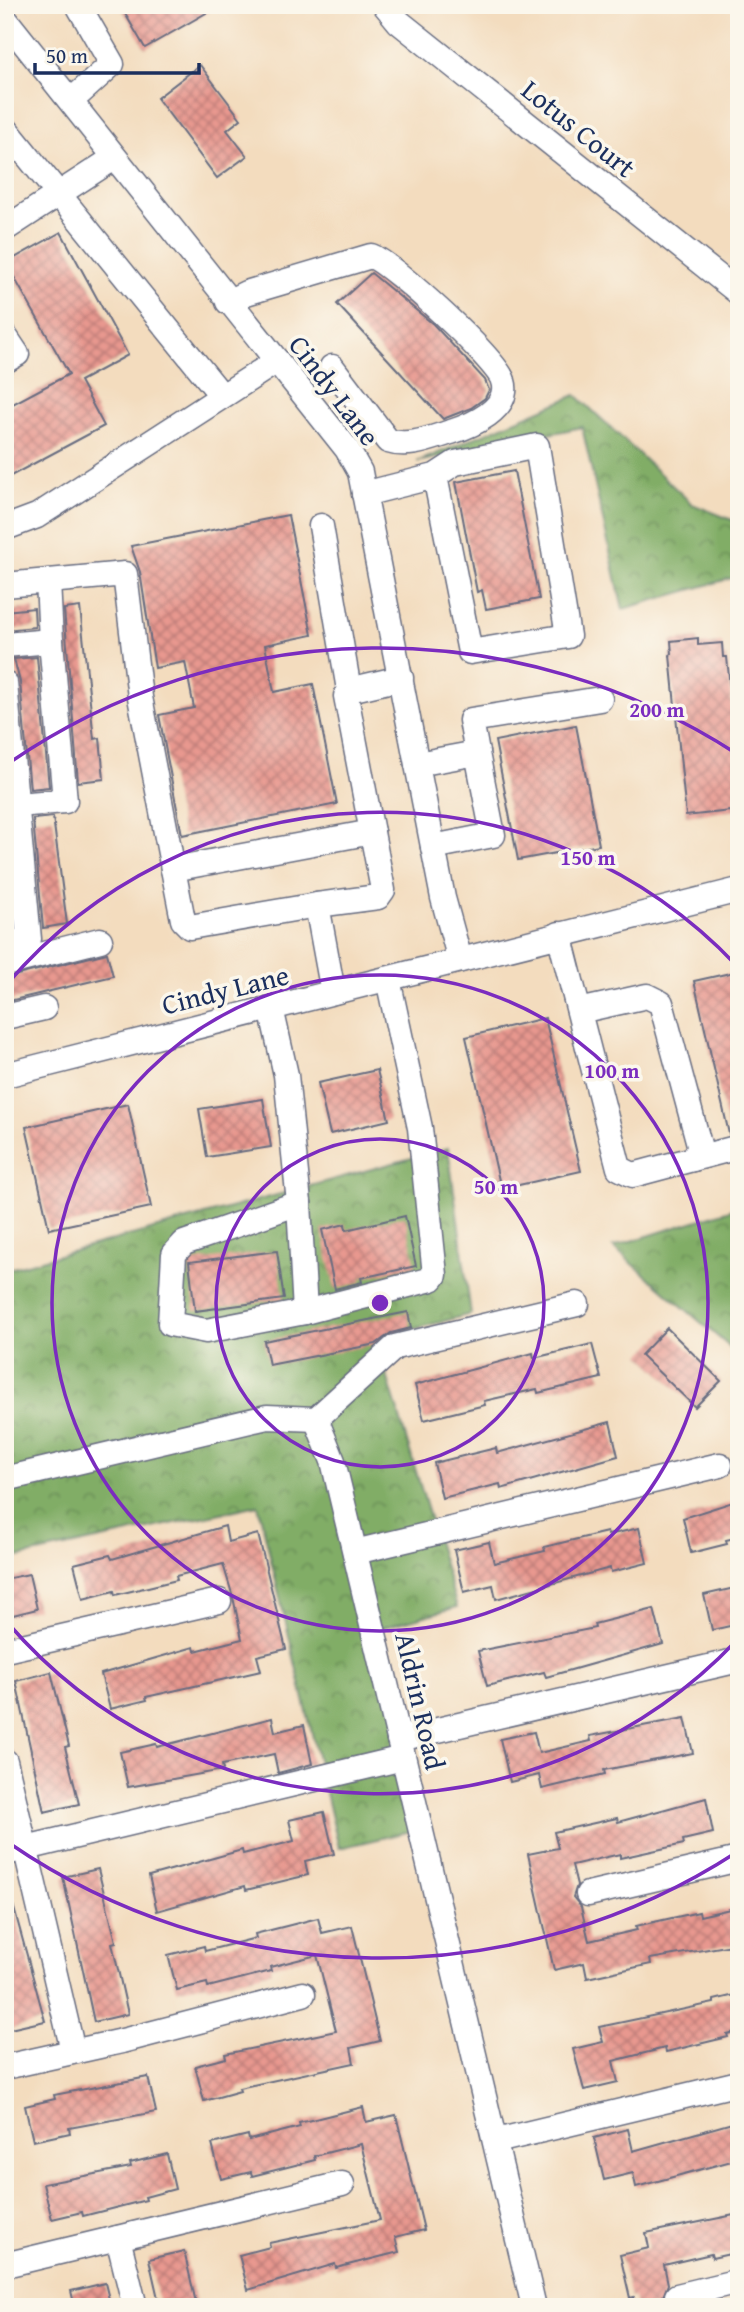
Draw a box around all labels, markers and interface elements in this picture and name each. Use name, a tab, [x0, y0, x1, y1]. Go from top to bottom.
scale bar	[35, 32, 200, 76]
text: 50 m	[46, 40, 88, 71]
street label: Lotus Court	[513, 69, 645, 187]
street label: Cindy Lane	[280, 326, 390, 454]
text: 200 m	[629, 694, 685, 725]
text: 150 m	[560, 842, 616, 873]
street label: Cindy Lane	[157, 953, 293, 1025]
text: 100 m	[584, 1055, 640, 1086]
text: 50 m	[474, 1171, 518, 1202]
centre of rings	[368, 1291, 392, 1315]
street label: Aldrin Road	[385, 1628, 457, 1774]

